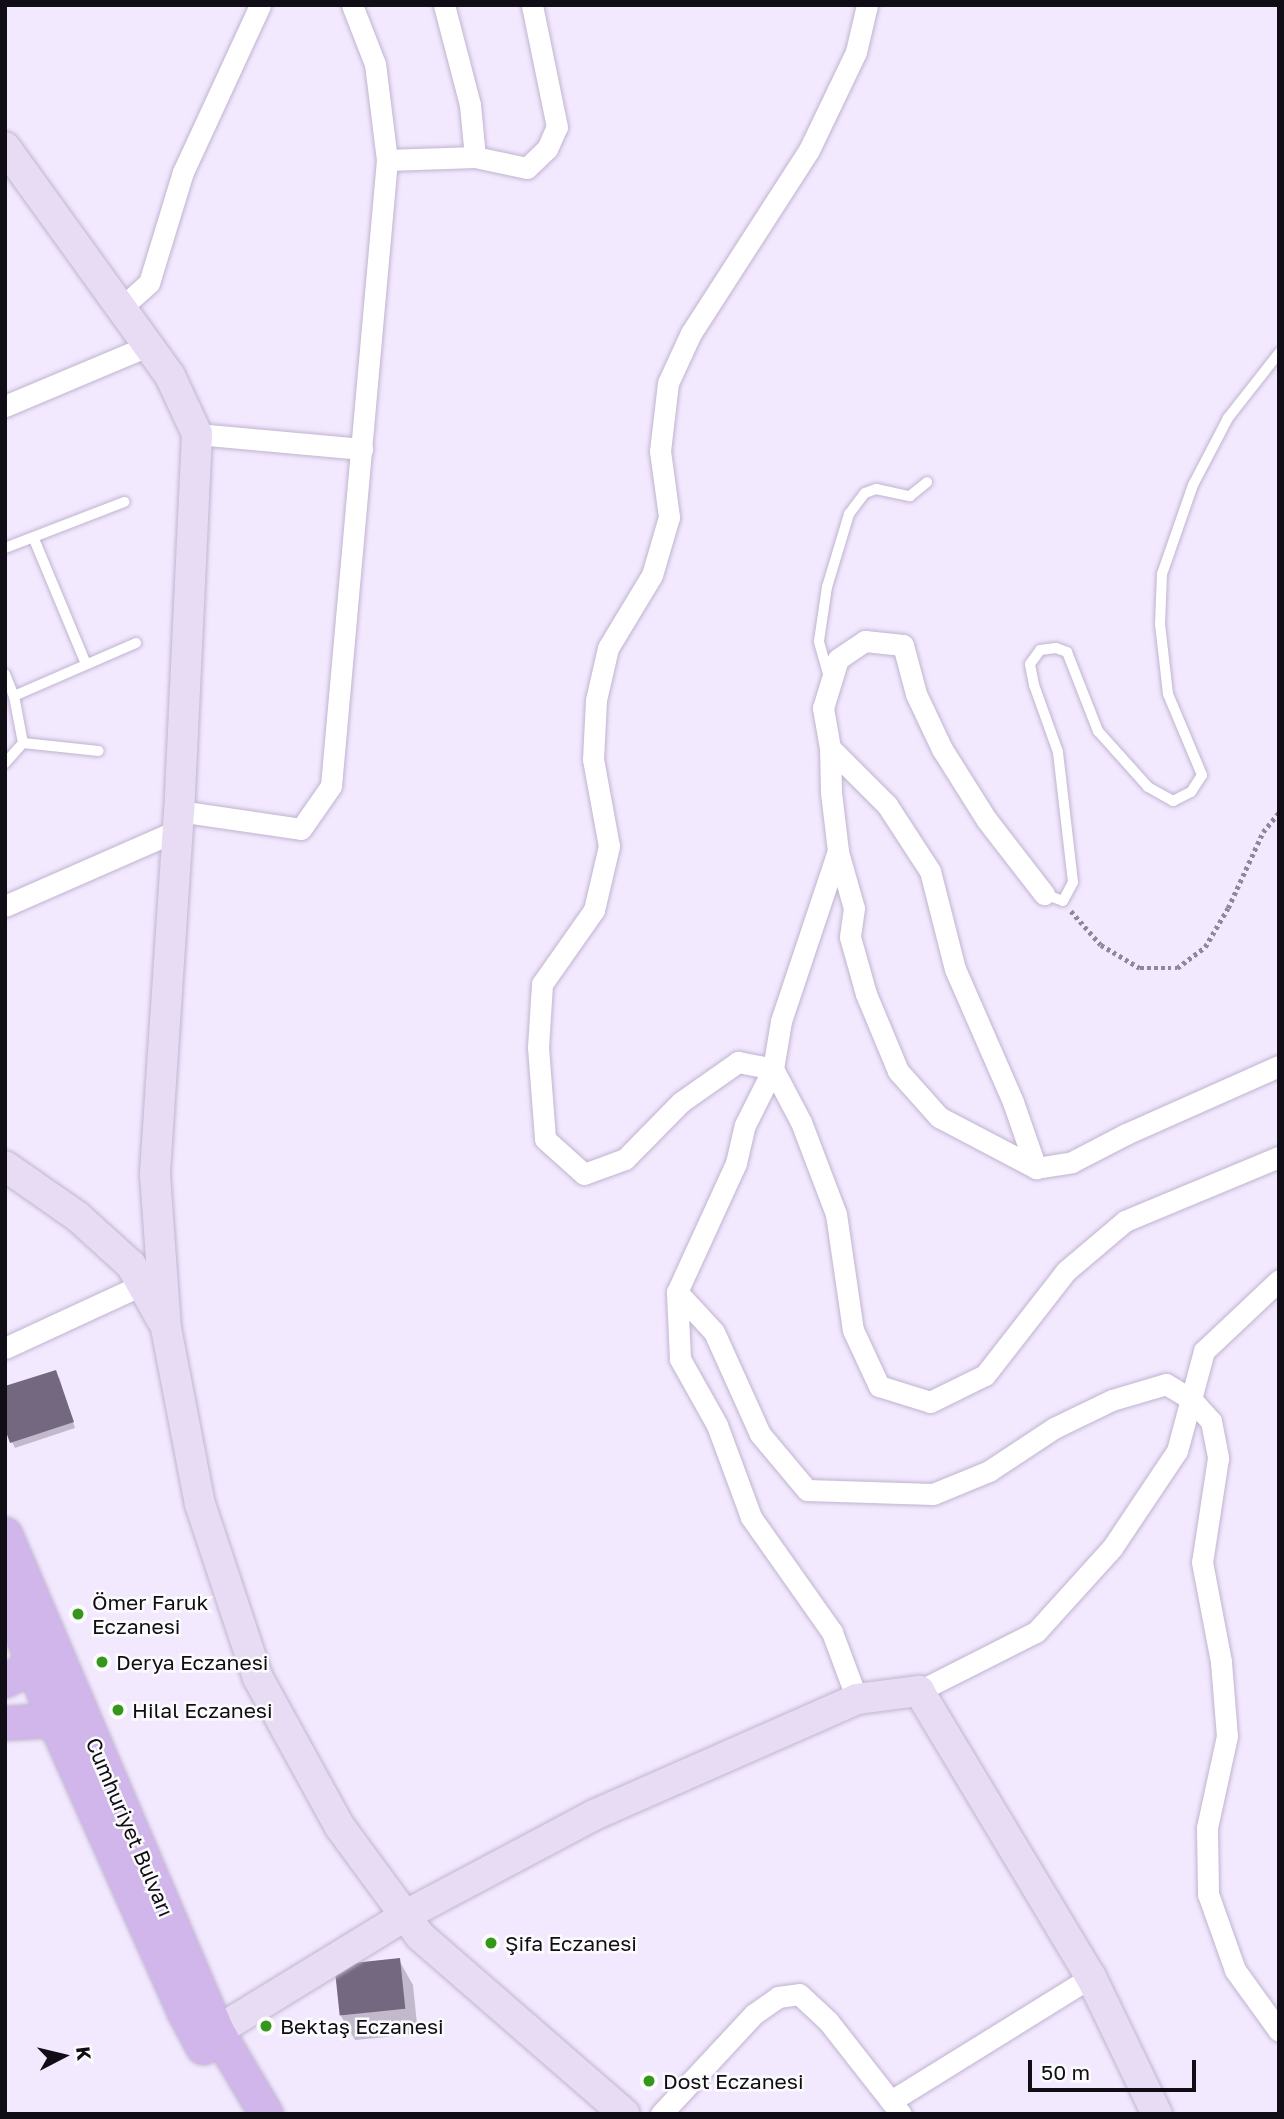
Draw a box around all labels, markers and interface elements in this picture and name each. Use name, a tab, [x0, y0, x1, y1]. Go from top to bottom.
place label: Ömer Faruk Eczanesi	[92, 1589, 208, 1639]
marker: Ömer Faruk Eczanesi	[70, 1606, 86, 1622]
place label: Derya Eczanesi	[116, 1649, 268, 1675]
marker: Derya Eczanesi	[94, 1654, 110, 1670]
place label: Hilal Eczanesi	[132, 1697, 273, 1723]
marker: Hilal Eczanesi	[110, 1702, 126, 1718]
street label: Cumhuriyet Bulvarı	[81, 1734, 179, 1920]
place label: Şifa Eczanesi	[505, 1930, 637, 1956]
marker: Şifa Eczanesi	[483, 1935, 499, 1951]
place label: Bektaş Eczanesi	[280, 2013, 444, 2039]
marker: Bektaş Eczanesi	[258, 2018, 274, 2034]
north arrow	[28, 2021, 98, 2091]
text: K	[72, 2045, 97, 2062]
scale bar	[1032, 2046, 1200, 2090]
text: 50 m	[1041, 2059, 1090, 2085]
place label: Dost Eczanesi	[663, 2068, 804, 2094]
marker: Dost Eczanesi	[641, 2073, 657, 2089]

